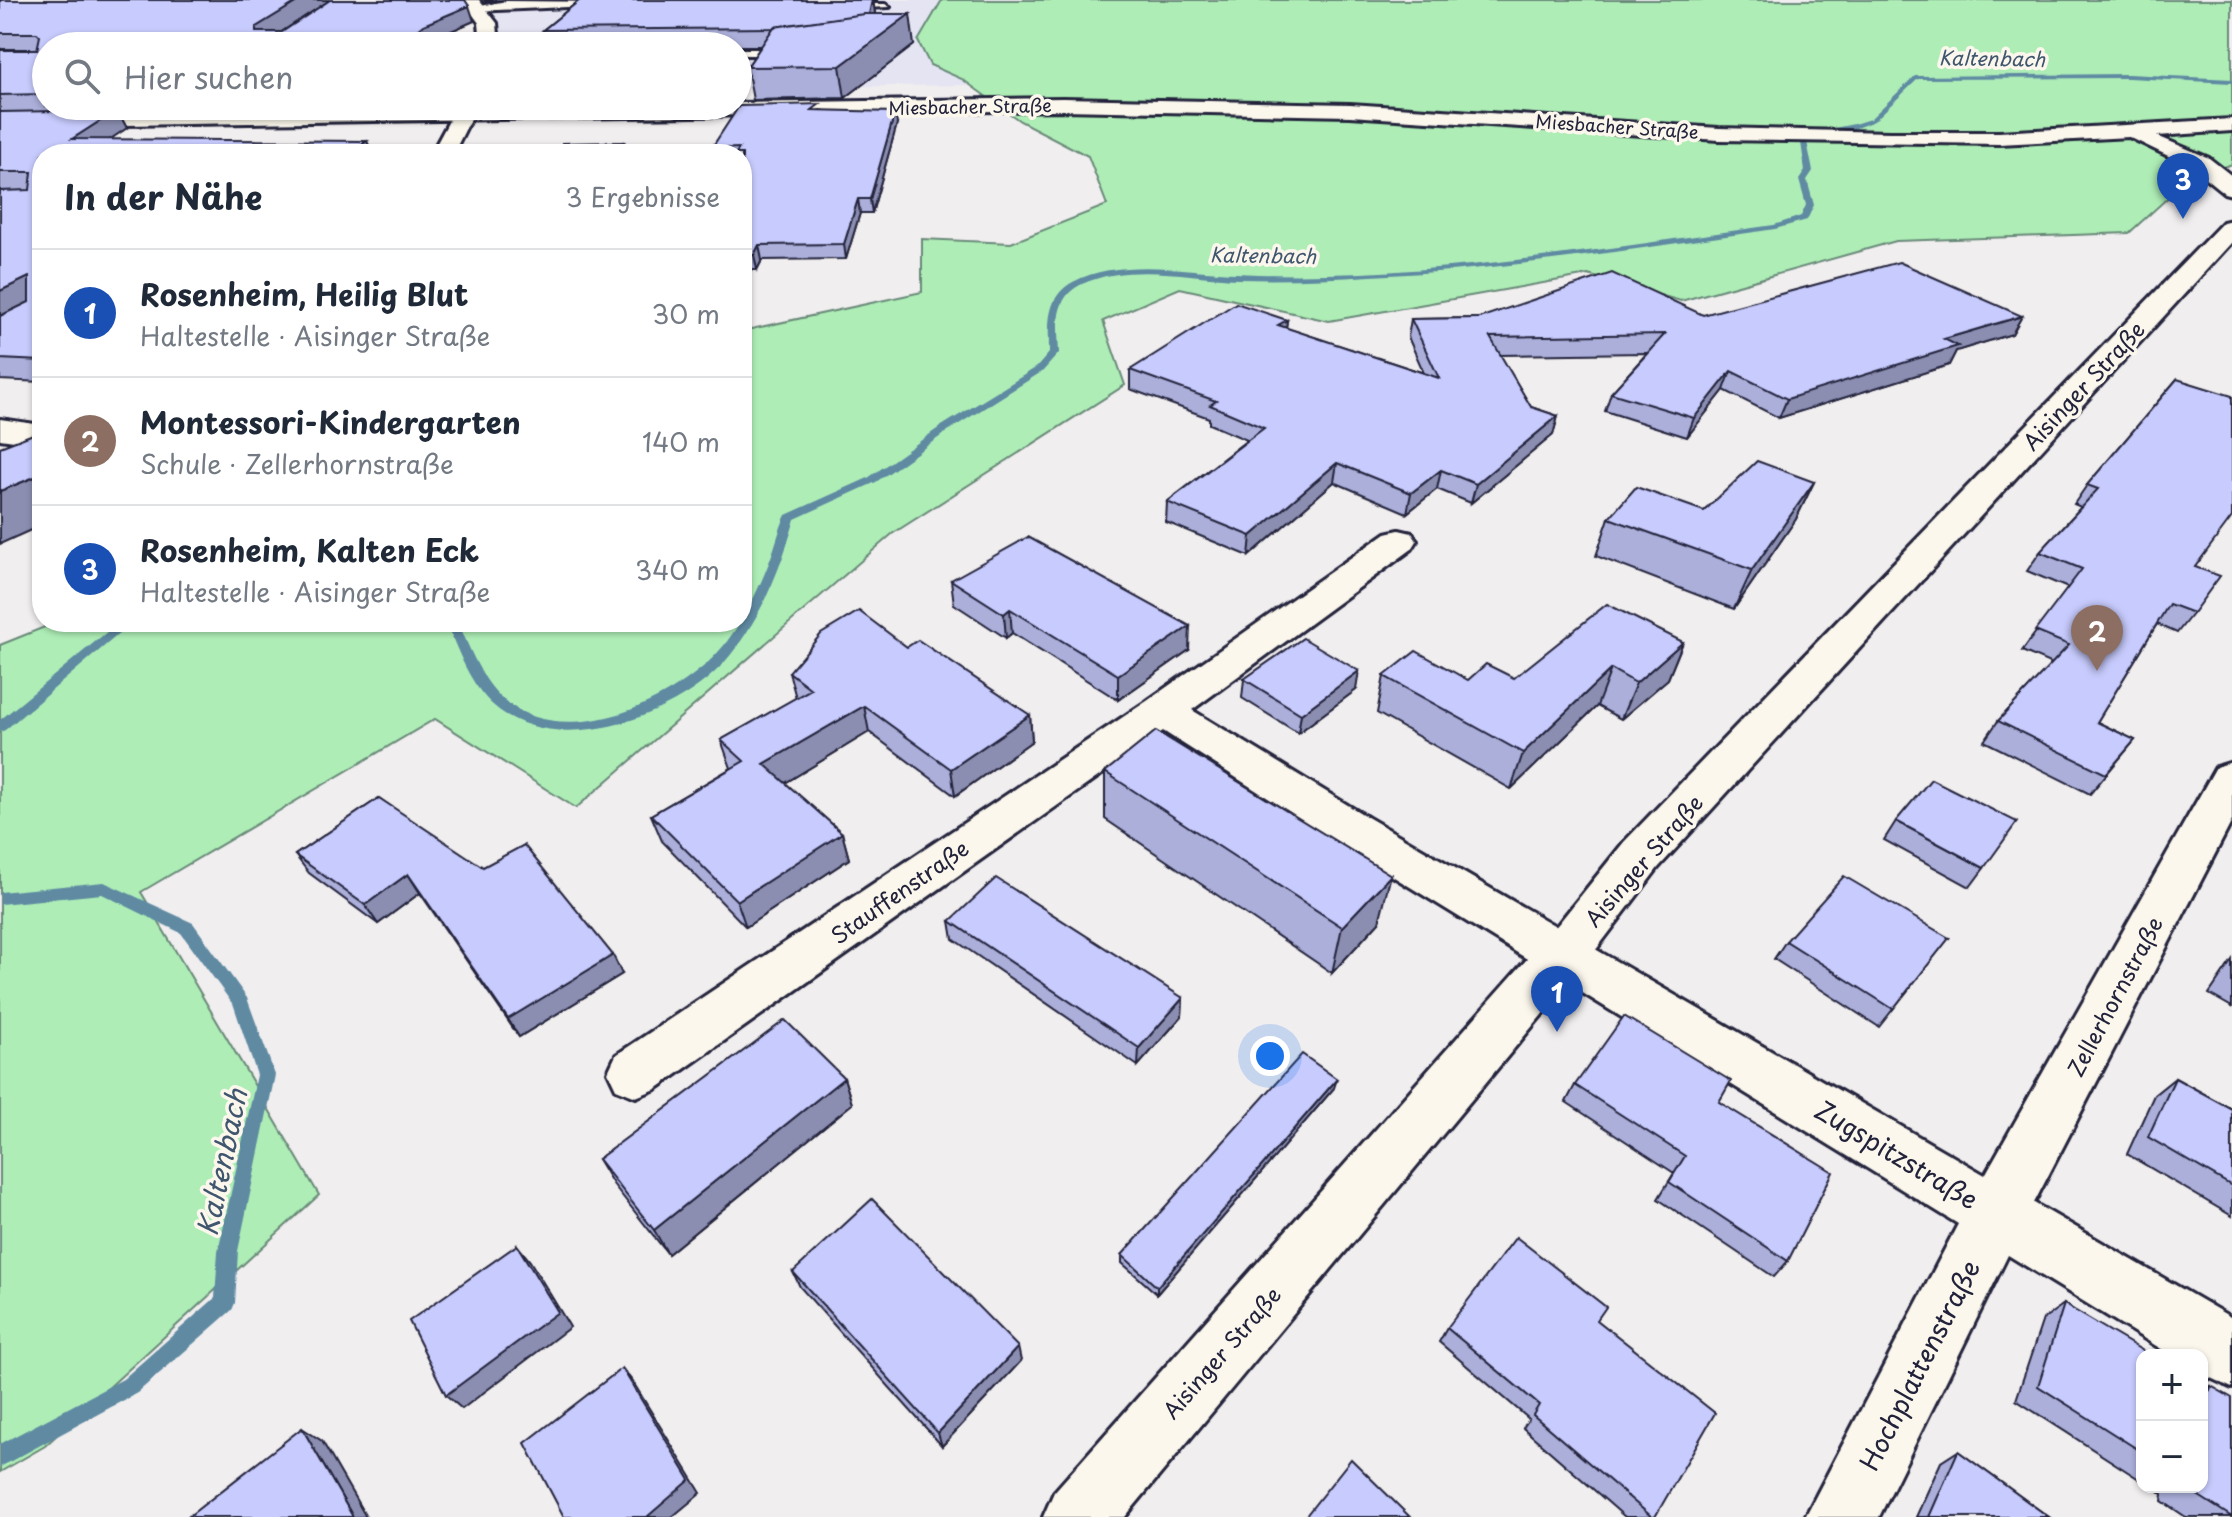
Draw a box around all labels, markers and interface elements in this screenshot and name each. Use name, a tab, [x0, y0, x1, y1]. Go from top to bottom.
search box	[32, 32, 752, 120]
water label: Kaltenbach	[1939, 42, 2046, 74]
icon: search	[60, 54, 104, 98]
text: Hier suchen	[124, 54, 293, 99]
street label: Miesbacher Straße	[888, 91, 1052, 121]
street label: Miesbacher Straße	[1535, 107, 1699, 145]
pin: 3	[2157, 153, 2209, 219]
text: In der Nähe	[64, 170, 262, 222]
text: 3 Ergebnisse	[565, 177, 720, 216]
water label: Kaltenbach	[1210, 239, 1317, 271]
text: Rosenheim, Heilig Blut	[140, 271, 469, 316]
text: 1	[84, 294, 96, 333]
text: 30 m	[652, 294, 720, 333]
street label: Aisinger Straße	[2014, 313, 2152, 457]
text: Haltestelle · Aisinger Straße	[140, 316, 490, 355]
text: Montessori-Kindergarten	[140, 399, 521, 444]
text: 2	[81, 422, 99, 461]
text: 140 m	[642, 422, 720, 461]
text: Schule · Zellerhornstraße	[140, 444, 454, 483]
text: Rosenheim, Kalten Eck	[140, 527, 479, 572]
text: 3	[81, 550, 99, 589]
text: 340 m	[635, 550, 720, 589]
text: Haltestelle · Aisinger Straße	[140, 572, 490, 611]
pin: 2	[2071, 605, 2123, 671]
street label: Aisinger Straße	[1576, 787, 1710, 933]
street label: Stauffenstraße	[823, 831, 975, 951]
street label: Zellerhornstraße	[2058, 910, 2170, 1082]
pin: 1	[1531, 966, 1583, 1032]
your location	[1250, 1036, 1290, 1076]
water label: Kaltenbach	[185, 1084, 258, 1239]
street label: Zugspitzstraße	[1808, 1090, 1986, 1218]
street label: Hochplattenstraße	[1849, 1253, 1989, 1477]
street label: Aisinger Straße	[1154, 1279, 1288, 1425]
map controls	[2136, 1349, 2208, 1493]
button: +	[2136, 1349, 2208, 1421]
button: −	[2136, 1421, 2208, 1493]

